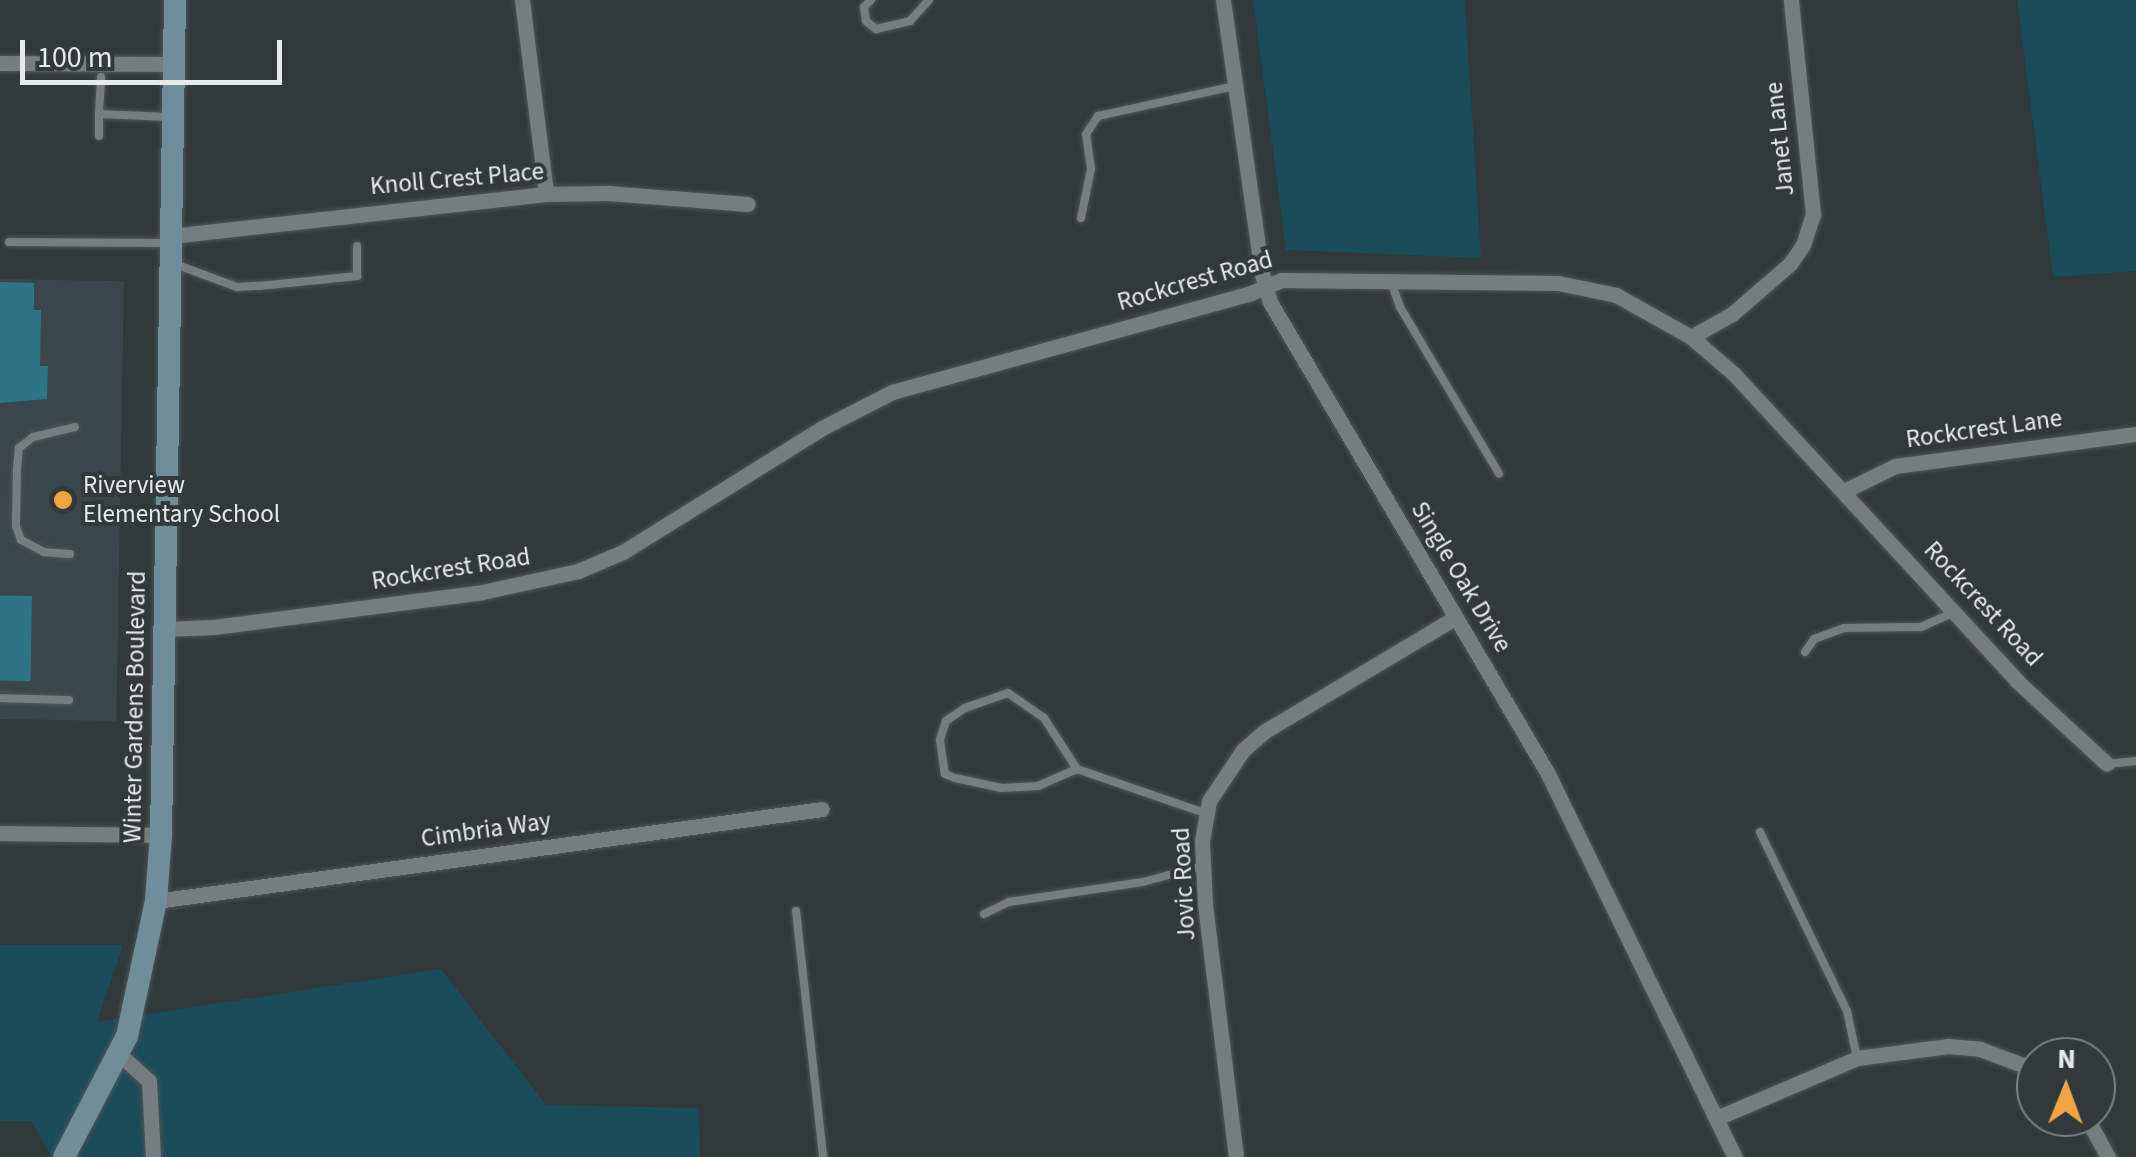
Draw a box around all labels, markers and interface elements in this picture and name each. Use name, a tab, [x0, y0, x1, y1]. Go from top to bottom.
scale bar	[25, 20, 288, 82]
text: 100 m	[37, 36, 113, 79]
street label: Janet Lane	[1759, 80, 1801, 198]
street label: Knoll Crest Place	[369, 156, 545, 202]
street label: Rockcrest Road	[1114, 245, 1276, 317]
street label: Rockcrest Lane	[1904, 403, 2064, 455]
place label: Riverview Elementary School	[83, 471, 280, 530]
marker: Riverview Elementary School	[52, 489, 74, 511]
street label: Single Oak Drive	[1404, 496, 1518, 658]
street label: Rockcrest Road	[1917, 535, 2049, 673]
street label: Rockcrest Road	[370, 542, 532, 596]
street label: Winter Gardens Boulevard	[118, 571, 152, 843]
street label: Cimbria Way	[419, 806, 553, 854]
street label: Jovic Road	[1166, 827, 1202, 941]
north arrow	[2016, 1037, 2116, 1137]
text: N	[2057, 1039, 2076, 1079]

